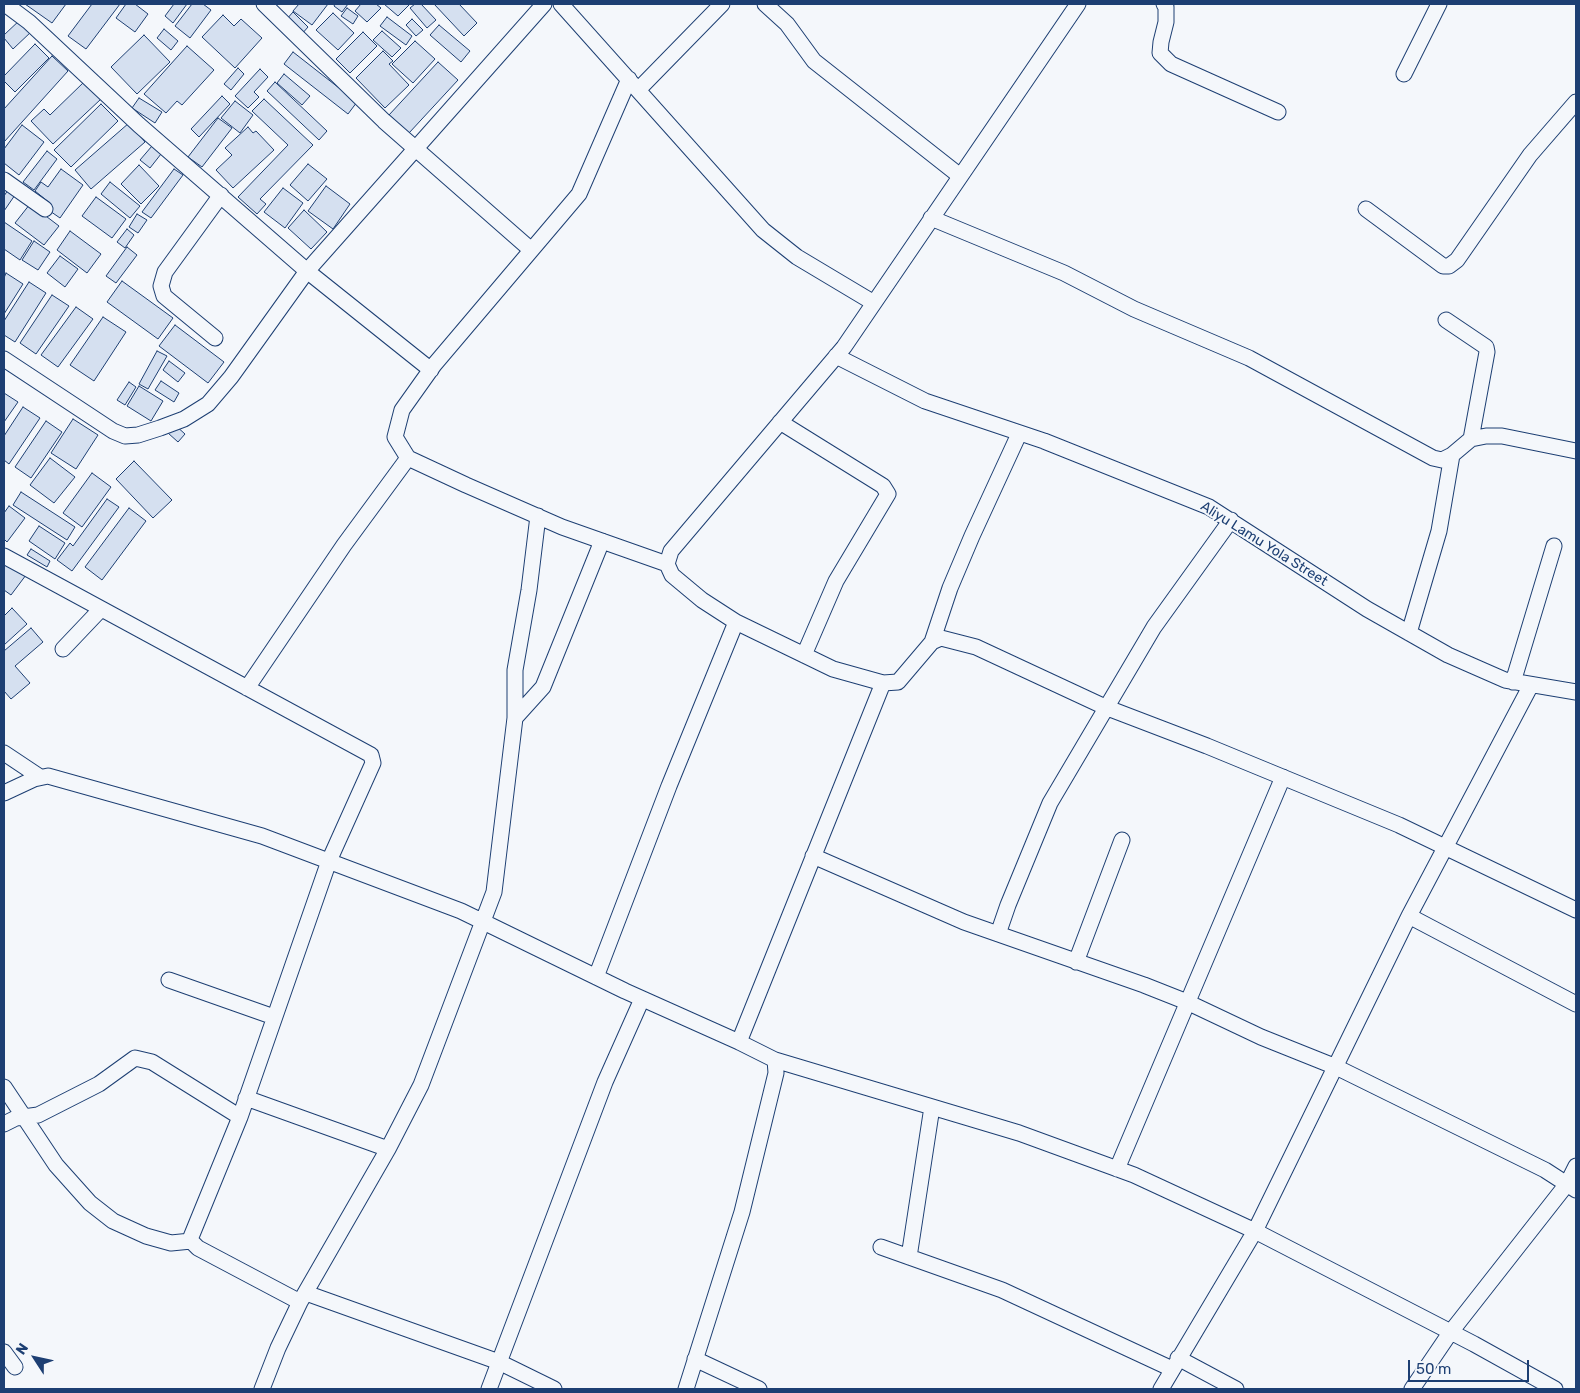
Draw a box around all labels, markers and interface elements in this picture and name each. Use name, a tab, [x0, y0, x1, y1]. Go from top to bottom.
street label: Aliyu Lamu Yola Street	[1197, 498, 1331, 590]
north arrow	[10, 1333, 60, 1383]
text: N	[12, 1340, 32, 1358]
scale bar	[1410, 1350, 1531, 1382]
text: 50 m	[1416, 1360, 1451, 1378]

